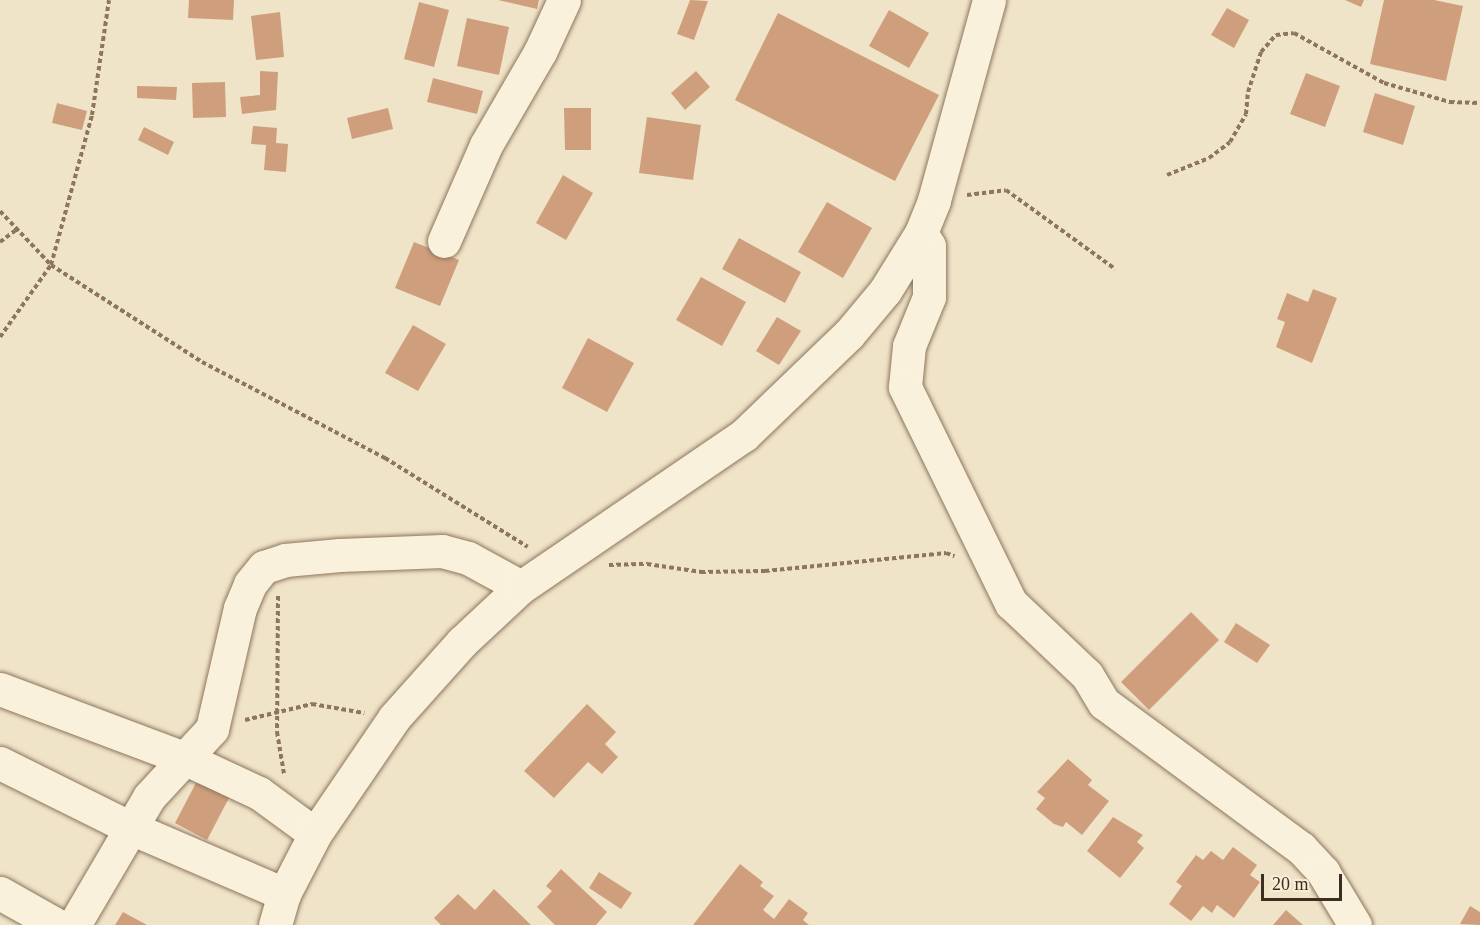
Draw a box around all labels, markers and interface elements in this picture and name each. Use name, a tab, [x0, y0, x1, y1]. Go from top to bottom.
scale bar	[1264, 862, 1345, 900]
text: 20 m	[1272, 874, 1309, 894]

